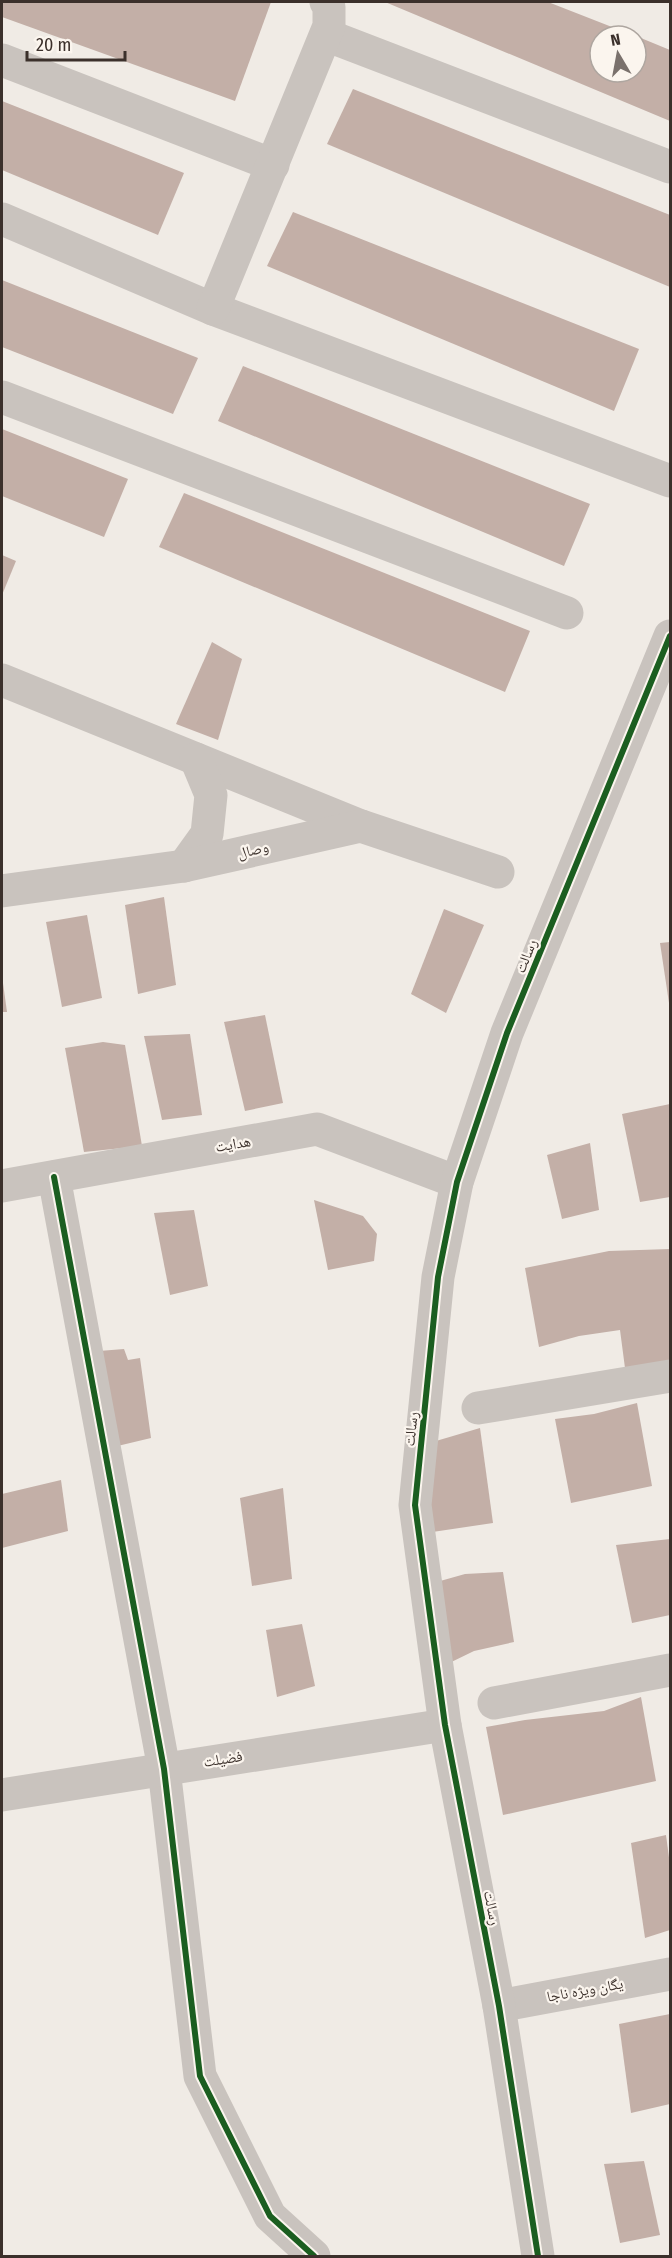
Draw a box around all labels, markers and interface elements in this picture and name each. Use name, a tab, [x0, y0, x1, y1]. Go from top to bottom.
scale bar	[27, 24, 124, 62]
north arrow	[588, 24, 648, 84]
text: N	[609, 30, 622, 50]
text: 20 m	[36, 34, 71, 56]
street label: وصال	[236, 838, 271, 863]
street label: رسالت	[511, 936, 541, 976]
street label: هدایت	[214, 1132, 252, 1156]
street label: رسالت	[400, 1411, 422, 1447]
street label: فضیلت	[202, 1747, 244, 1771]
street label: رسالت	[480, 1889, 504, 1927]
street label: یگان ویژه ناجا	[545, 1974, 625, 2007]

